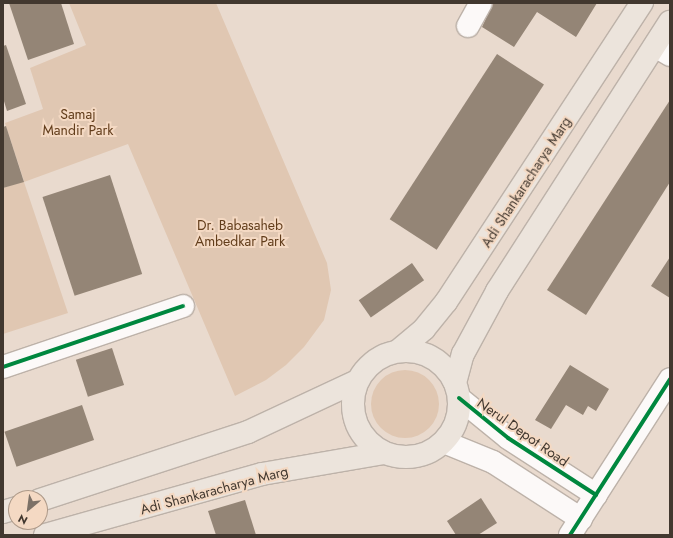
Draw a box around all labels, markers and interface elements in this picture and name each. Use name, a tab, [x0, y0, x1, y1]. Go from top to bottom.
park label: Samaj Mandir Park	[43, 106, 113, 138]
street label: Adi Shankaracharya Marg	[477, 114, 575, 250]
park label: Dr. Babasaheb Ambedkar Park	[195, 217, 285, 250]
street label: Nerul Depot Road	[474, 394, 572, 470]
street label: Adi Shankaracharya Marg	[138, 462, 290, 518]
north arrow	[8, 490, 48, 530]
text: N	[15, 511, 30, 529]

